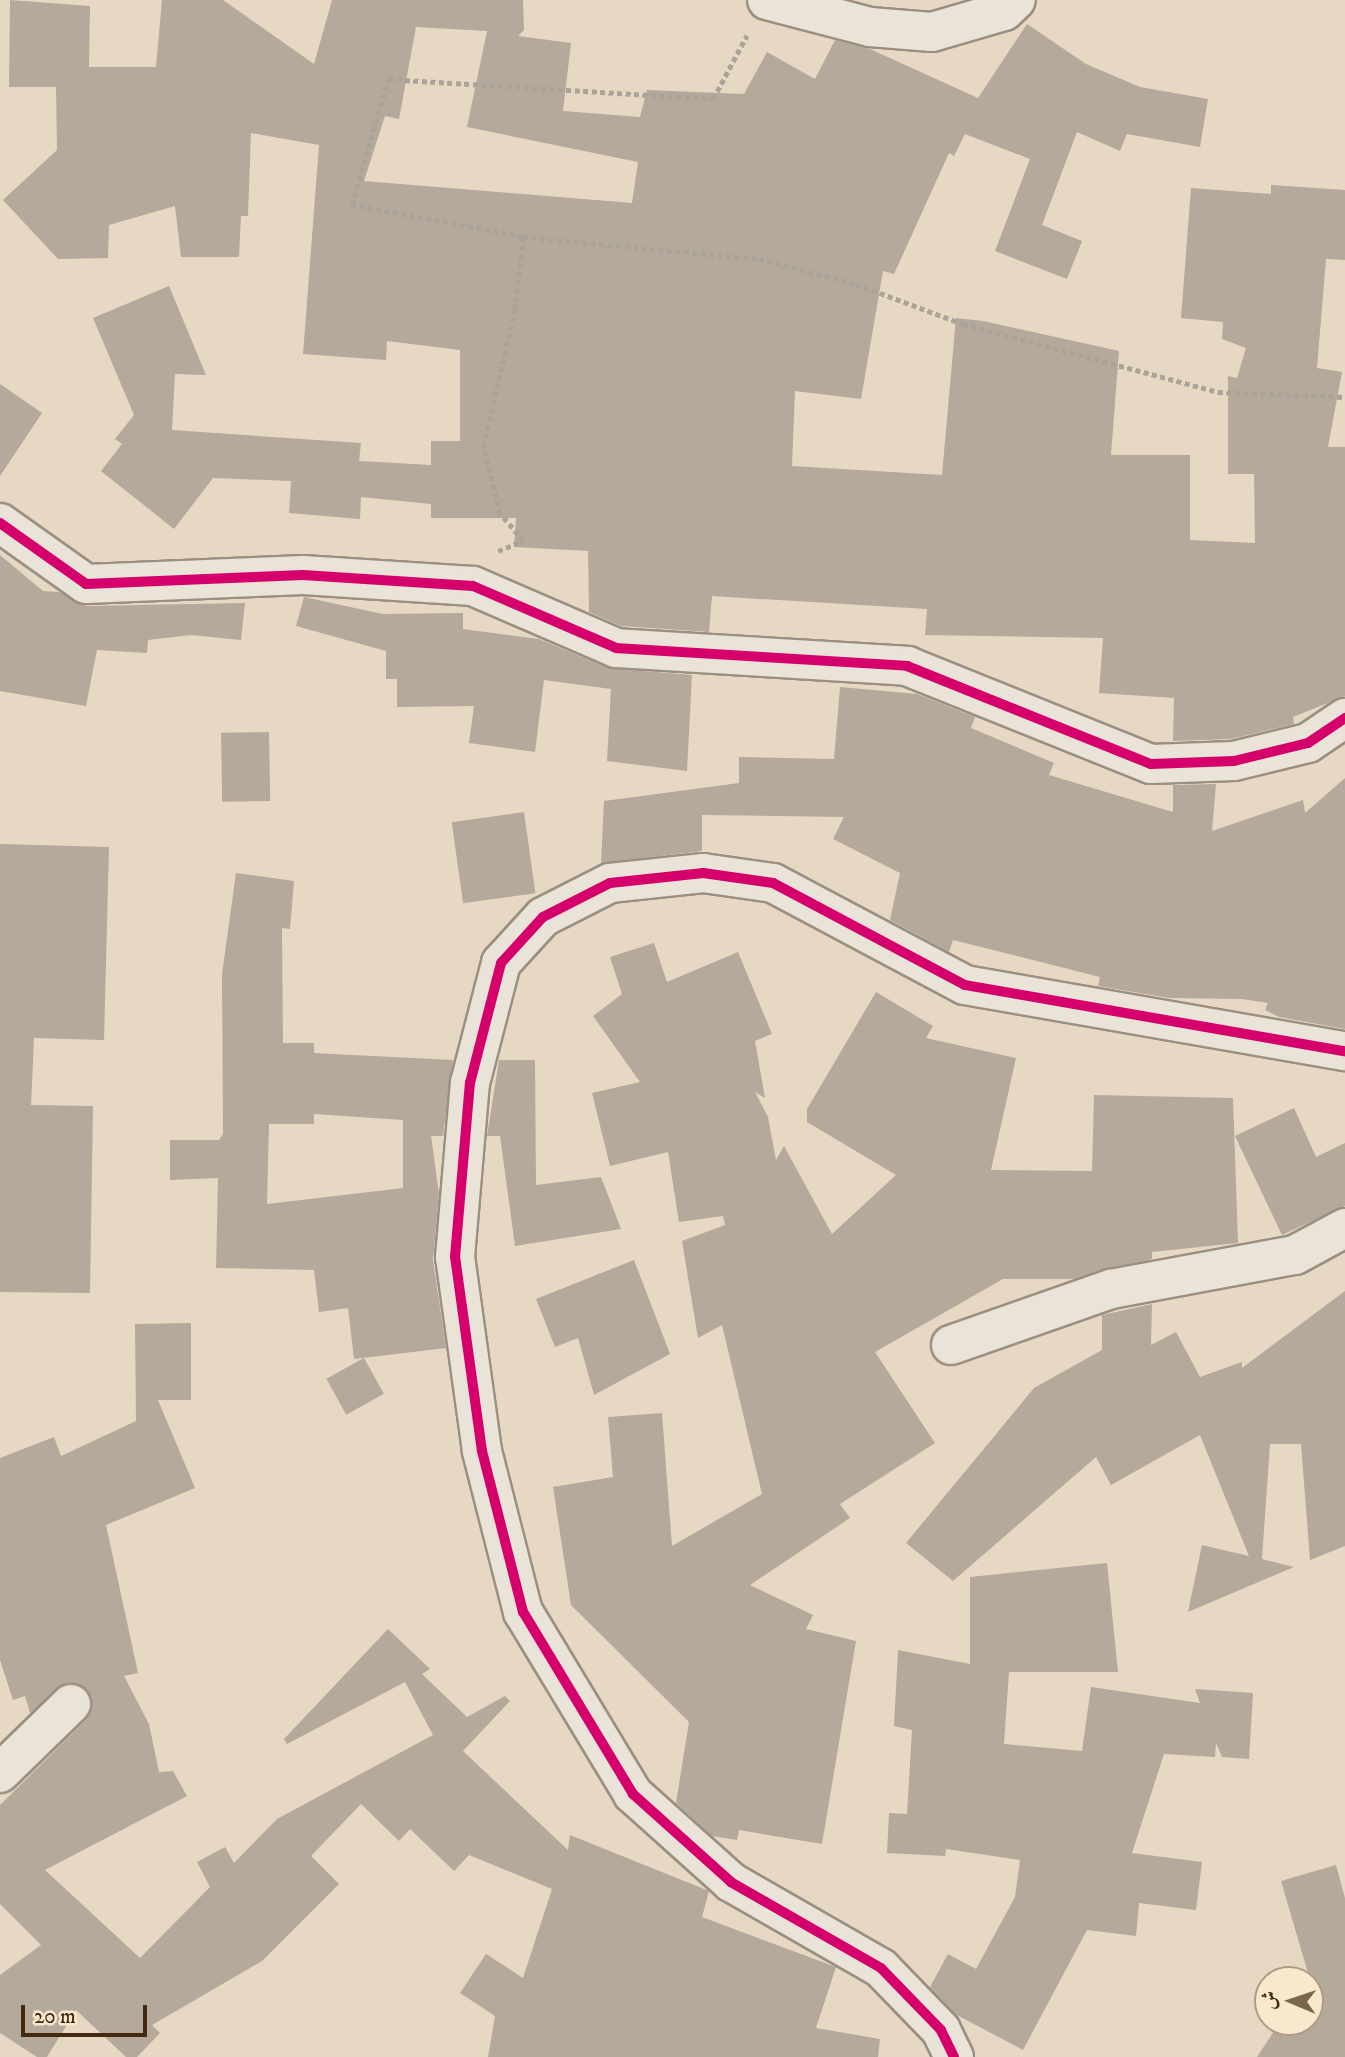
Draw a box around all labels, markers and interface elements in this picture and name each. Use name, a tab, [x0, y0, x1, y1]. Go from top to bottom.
north arrow	[1254, 1966, 1324, 2036]
scale bar	[24, 1990, 150, 2034]
text: ش	[1258, 1991, 1281, 2010]
text: 20 m	[34, 2004, 76, 2030]

